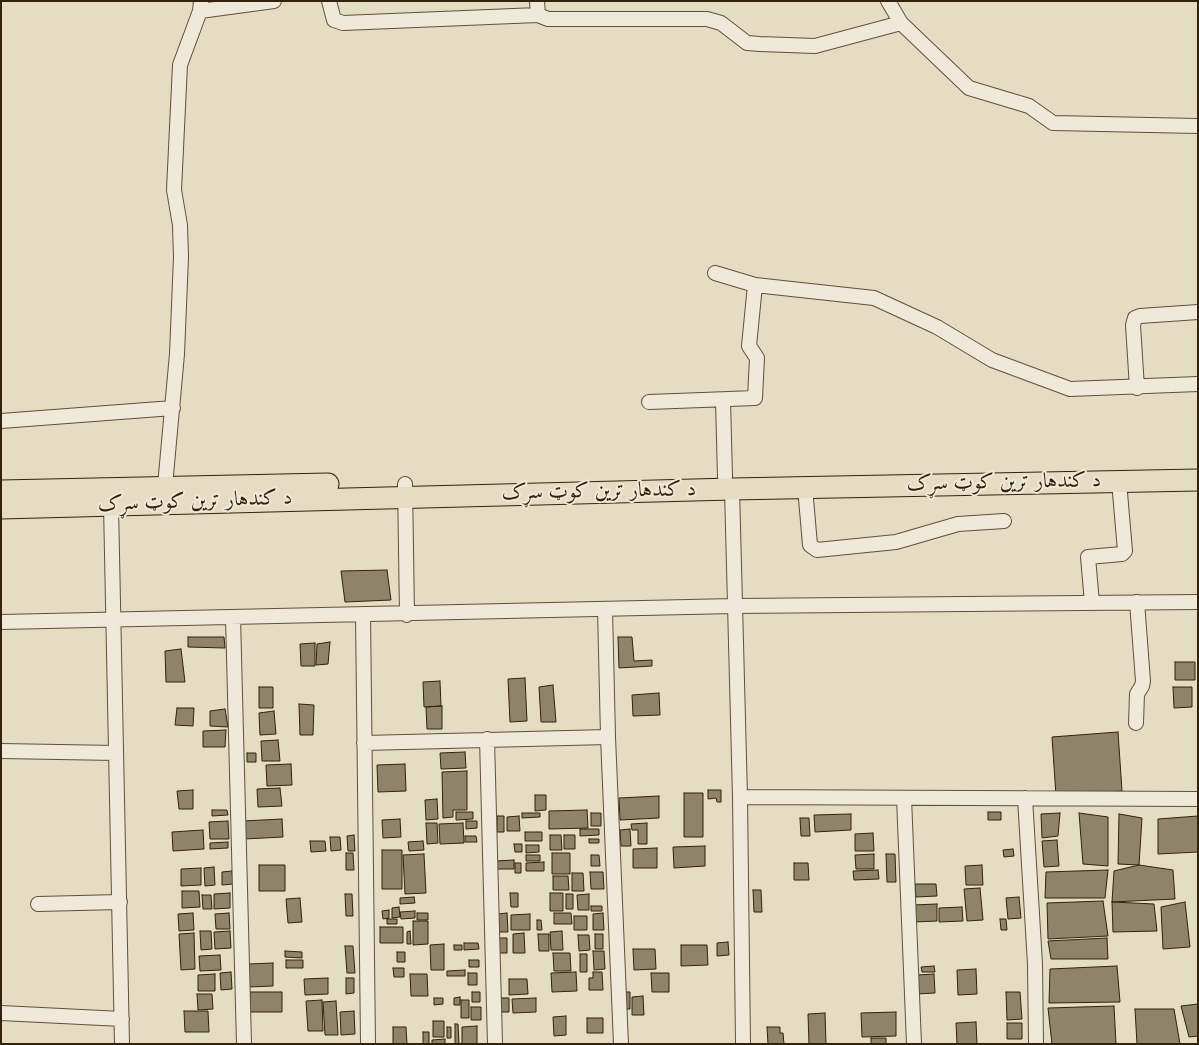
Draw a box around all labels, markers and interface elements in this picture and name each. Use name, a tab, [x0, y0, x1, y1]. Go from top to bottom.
street label: د کندهار ترين کوټ سړک	[907, 469, 1101, 497]
street label: د کندهار ترين کوټ سړک	[502, 478, 696, 506]
street label: د کندهار ترين کوټ سړک	[97, 486, 293, 518]

